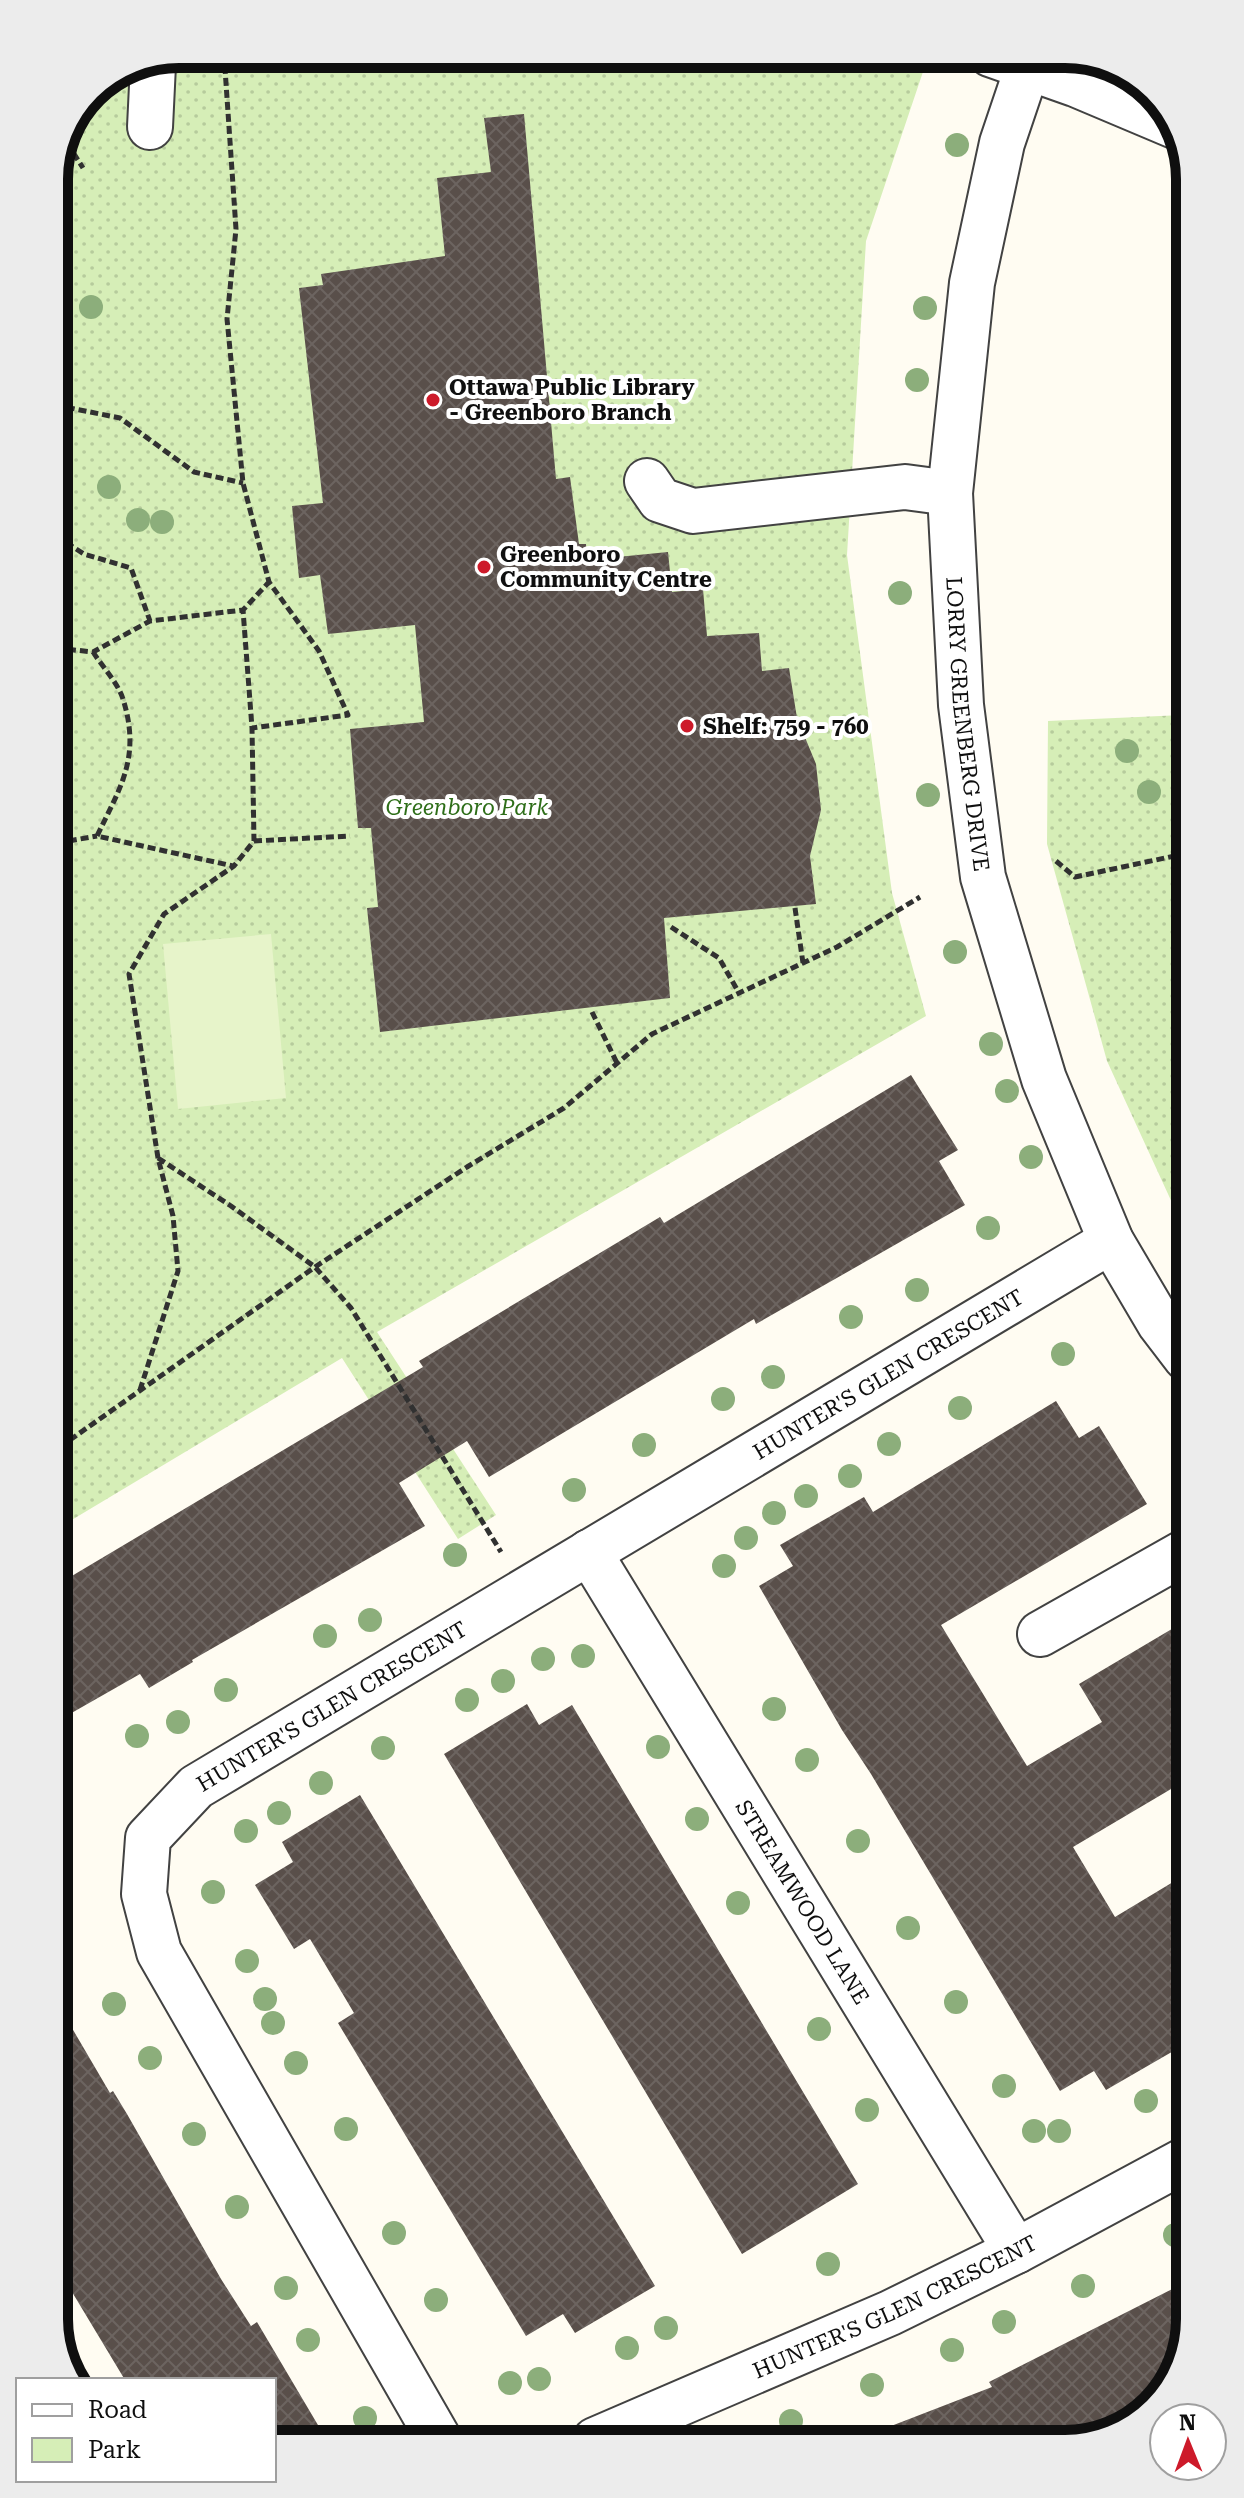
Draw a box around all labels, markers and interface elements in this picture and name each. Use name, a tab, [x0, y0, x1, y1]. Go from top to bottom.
place label: Ottawa Public Library - Greenboro Branch	[449, 375, 695, 425]
marker: Ottawa Public Library - Greenboro Branch	[424, 391, 442, 409]
place label: Greenboro Community Centre	[500, 542, 712, 592]
marker: Greenboro Community Centre	[475, 558, 493, 576]
street label: LORRY GREENBERG DRIVE	[942, 576, 995, 873]
place label: Shelf: 759 - 760	[703, 714, 869, 739]
marker: Shelf: 759 - 760	[678, 717, 696, 735]
park label: Greenboro Park	[386, 795, 548, 820]
street label: HUNTER'S GLEN CRESCENT	[748, 1284, 1028, 1464]
street label: HUNTER'S GLEN CRESCENT	[192, 1616, 471, 1796]
street label: STREAMWOOD LANE	[731, 1795, 874, 2008]
street label: HUNTER'S GLEN CRESCENT	[749, 2230, 1041, 2383]
legend	[16, 2378, 276, 2482]
text: Road	[88, 2396, 147, 2424]
north arrow	[1148, 2402, 1228, 2482]
text: N	[1179, 2410, 1196, 2435]
text: Park	[88, 2436, 141, 2464]

